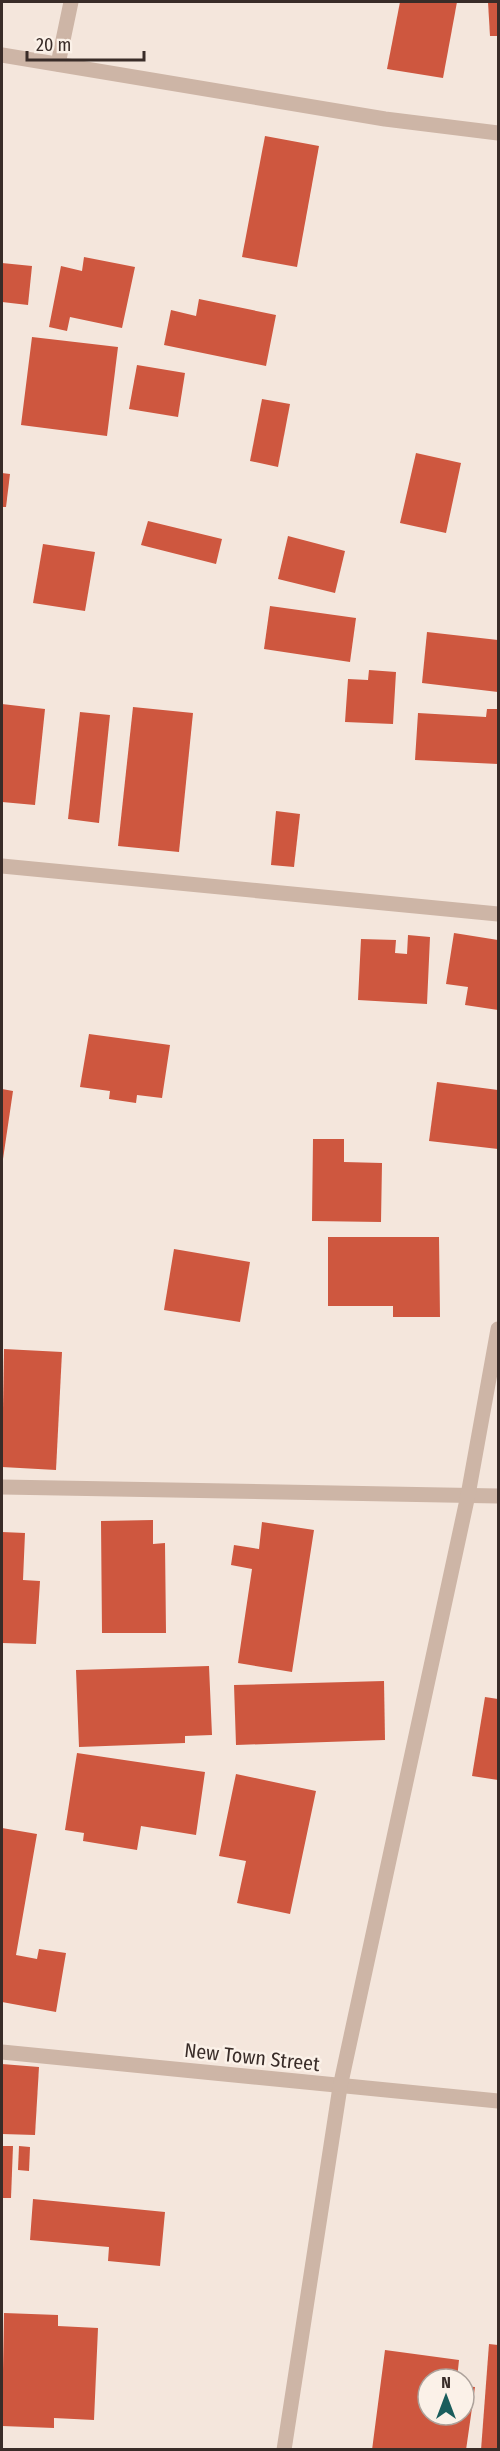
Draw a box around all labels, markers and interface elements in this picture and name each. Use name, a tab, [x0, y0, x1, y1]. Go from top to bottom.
scale bar	[27, 24, 144, 62]
text: 20 m	[36, 34, 71, 56]
street label: New Town Street	[183, 2038, 321, 2076]
north arrow	[416, 2367, 476, 2427]
text: N	[441, 2373, 451, 2392]

